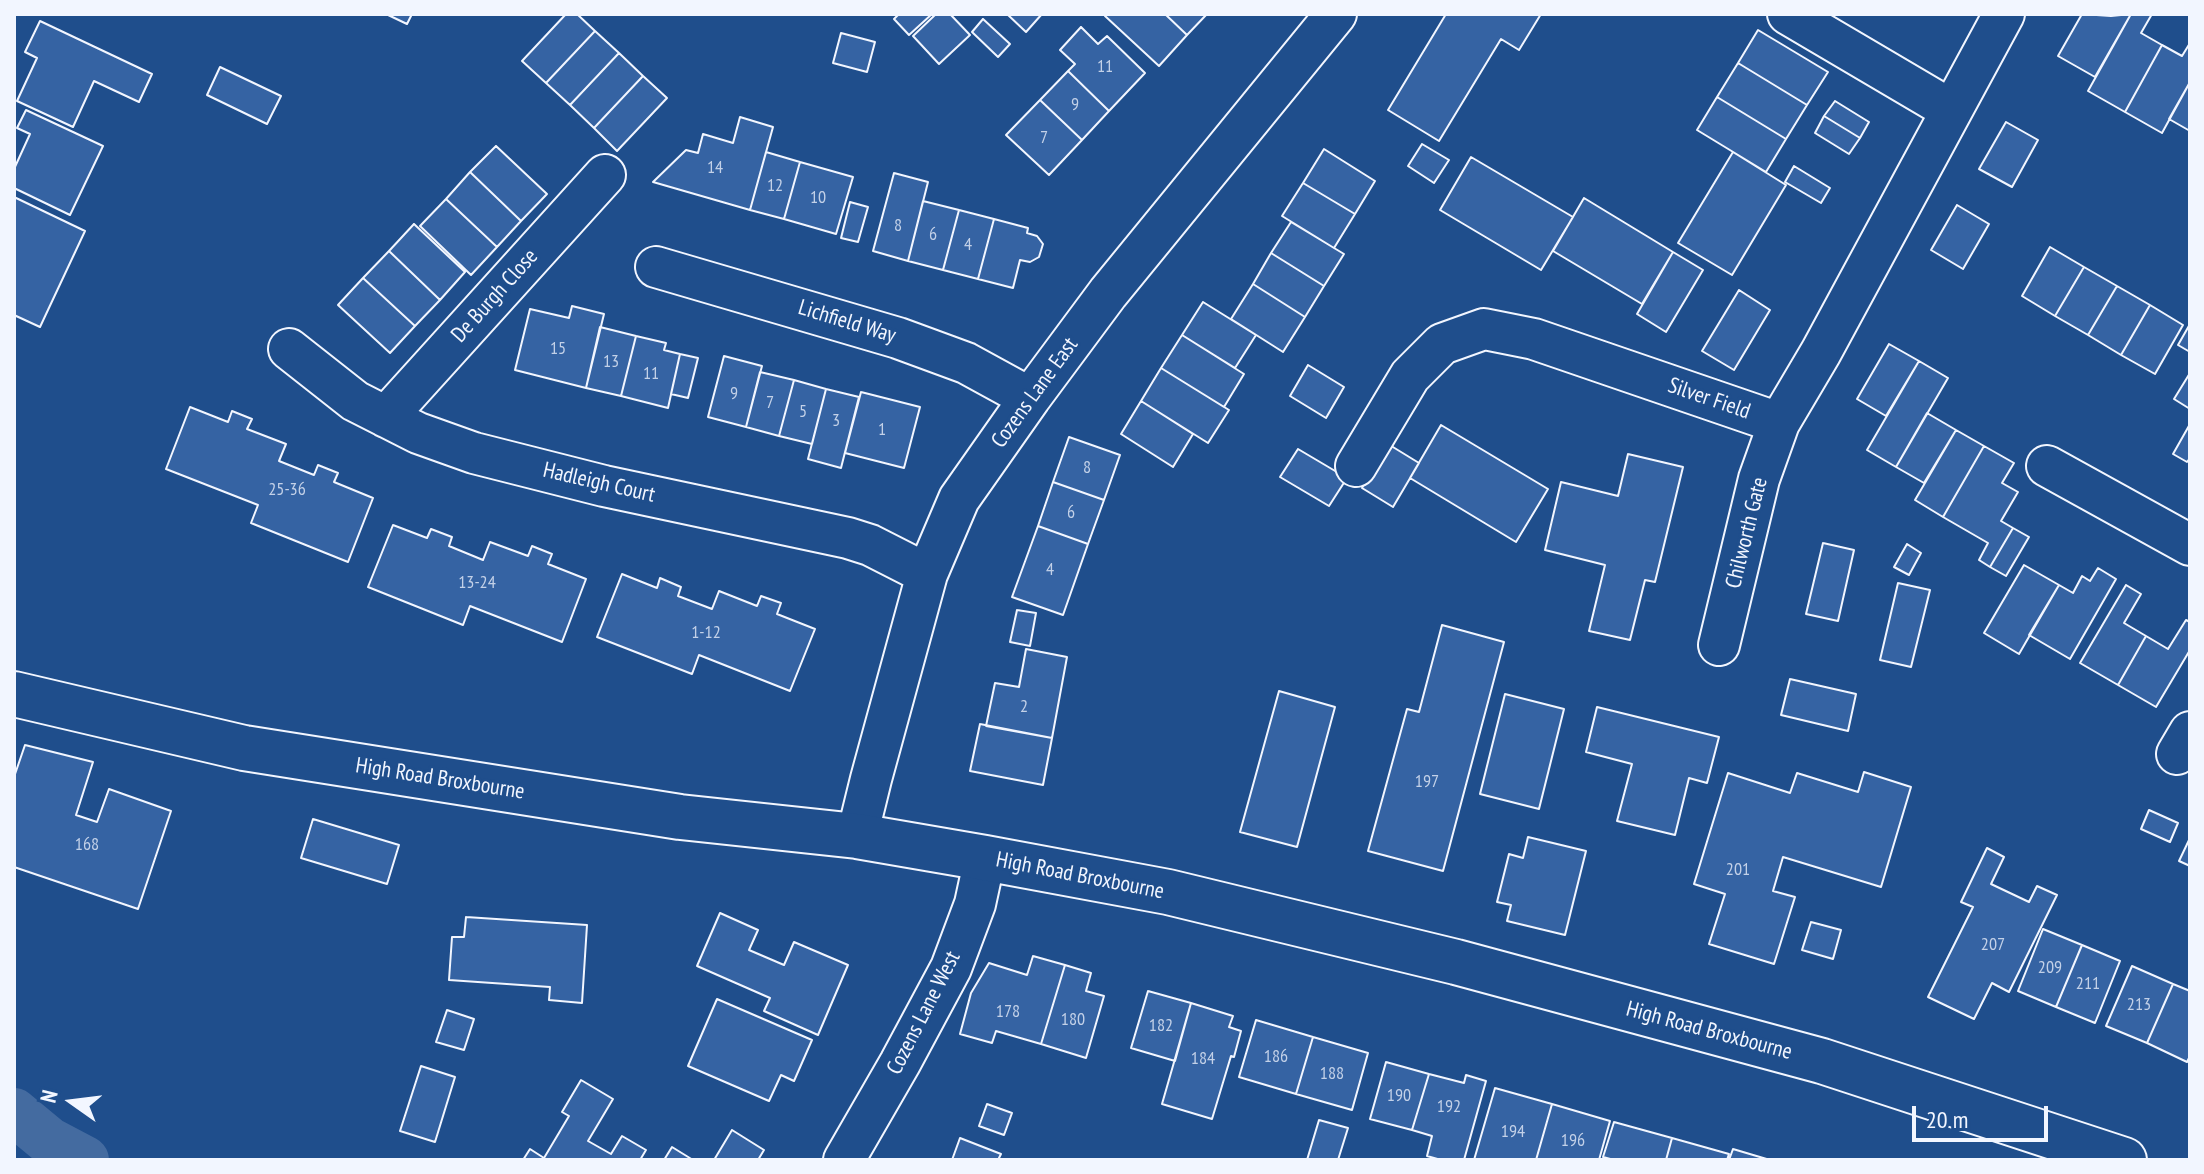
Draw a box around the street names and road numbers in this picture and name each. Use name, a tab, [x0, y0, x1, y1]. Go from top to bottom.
street label: De Burgh Close	[446, 244, 544, 348]
street label: Lichfield Way	[795, 295, 899, 349]
street label: Cozens Lane East	[986, 333, 1084, 453]
street label: Silver Field	[1664, 373, 1754, 425]
street label: Hadleigh Court	[540, 457, 658, 509]
street label: Chilworth Gate	[1720, 475, 1774, 591]
street label: High Road Broxbourne	[354, 753, 526, 805]
street label: High Road Broxbourne	[994, 847, 1166, 905]
street label: Cozens Lane West	[882, 947, 966, 1079]
street label: High Road Broxbourne	[1623, 996, 1795, 1066]

